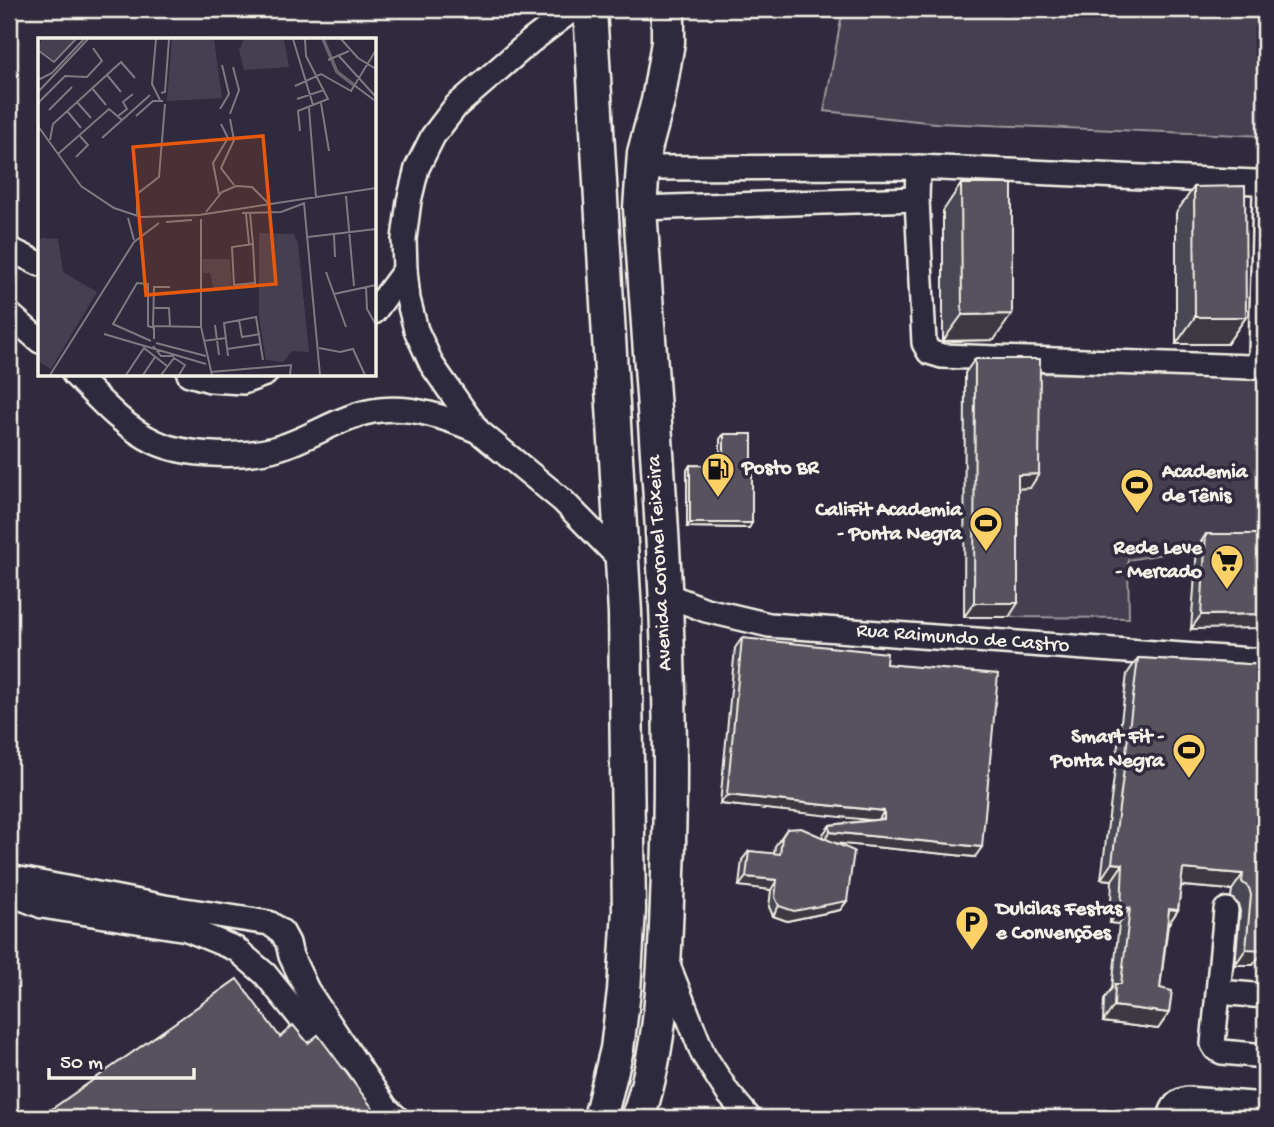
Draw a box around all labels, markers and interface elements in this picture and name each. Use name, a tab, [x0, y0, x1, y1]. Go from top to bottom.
inset map	[38, 38, 376, 376]
fuel station icon: Posto BR	[699, 450, 737, 499]
street label: Avenida Coronel Teixeira	[643, 453, 679, 671]
place label: Posto BR	[741, 457, 820, 482]
place label: Academia de Tênis	[1161, 461, 1249, 510]
sports icon: Academia de Tênis	[1118, 466, 1156, 515]
place label: CaliFit Academia - Ponta Negra	[814, 499, 963, 548]
sports icon: CaliFit Academia - Ponta Negra	[967, 504, 1005, 553]
place label: Rede Leve - Mercado	[1112, 537, 1203, 586]
supermarket icon: Rede Leve - Mercado	[1208, 542, 1246, 591]
street label: Rua Raimundo de Castro	[855, 619, 1070, 659]
place label: Smart Fit - Ponta Negra	[1050, 726, 1165, 775]
sports icon: Smart Fit - Ponta Negra	[1170, 731, 1208, 780]
place label: Dulcilas Festas e Convenções	[994, 898, 1123, 947]
parking icon: Dulcilas Festas e Convenções	[953, 903, 991, 952]
scale bar	[49, 1036, 194, 1080]
text: 50 m	[60, 1052, 103, 1077]

